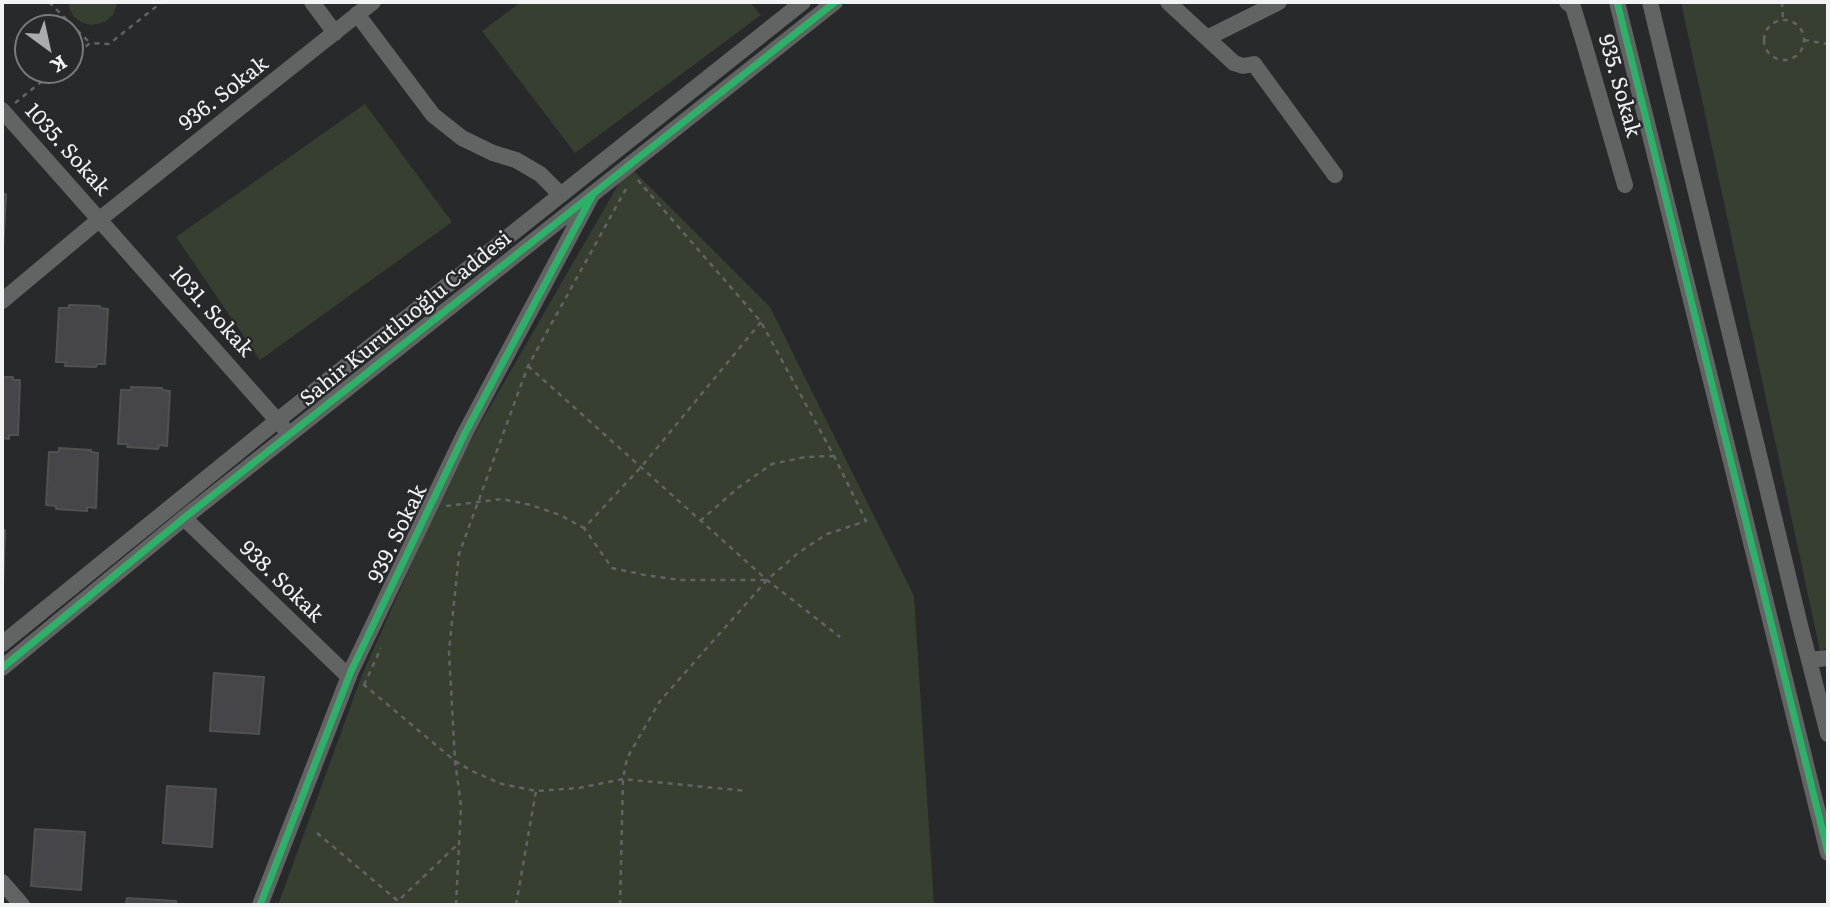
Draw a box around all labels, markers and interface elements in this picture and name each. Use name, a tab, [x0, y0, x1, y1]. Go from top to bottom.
north arrow	[14, 14, 84, 84]
street label: 935. Sokak	[1592, 32, 1646, 140]
text: K	[45, 49, 73, 81]
street label: 936. Sokak	[174, 51, 274, 137]
street label: 1035. Sokak	[19, 99, 115, 201]
street label: Sahir Kurutluoğlu Caddesi	[295, 226, 517, 412]
street label: 1031. Sokak	[164, 262, 258, 362]
street label: 939. Sokak	[363, 481, 433, 587]
street label: 938. Sokak	[234, 536, 328, 628]

